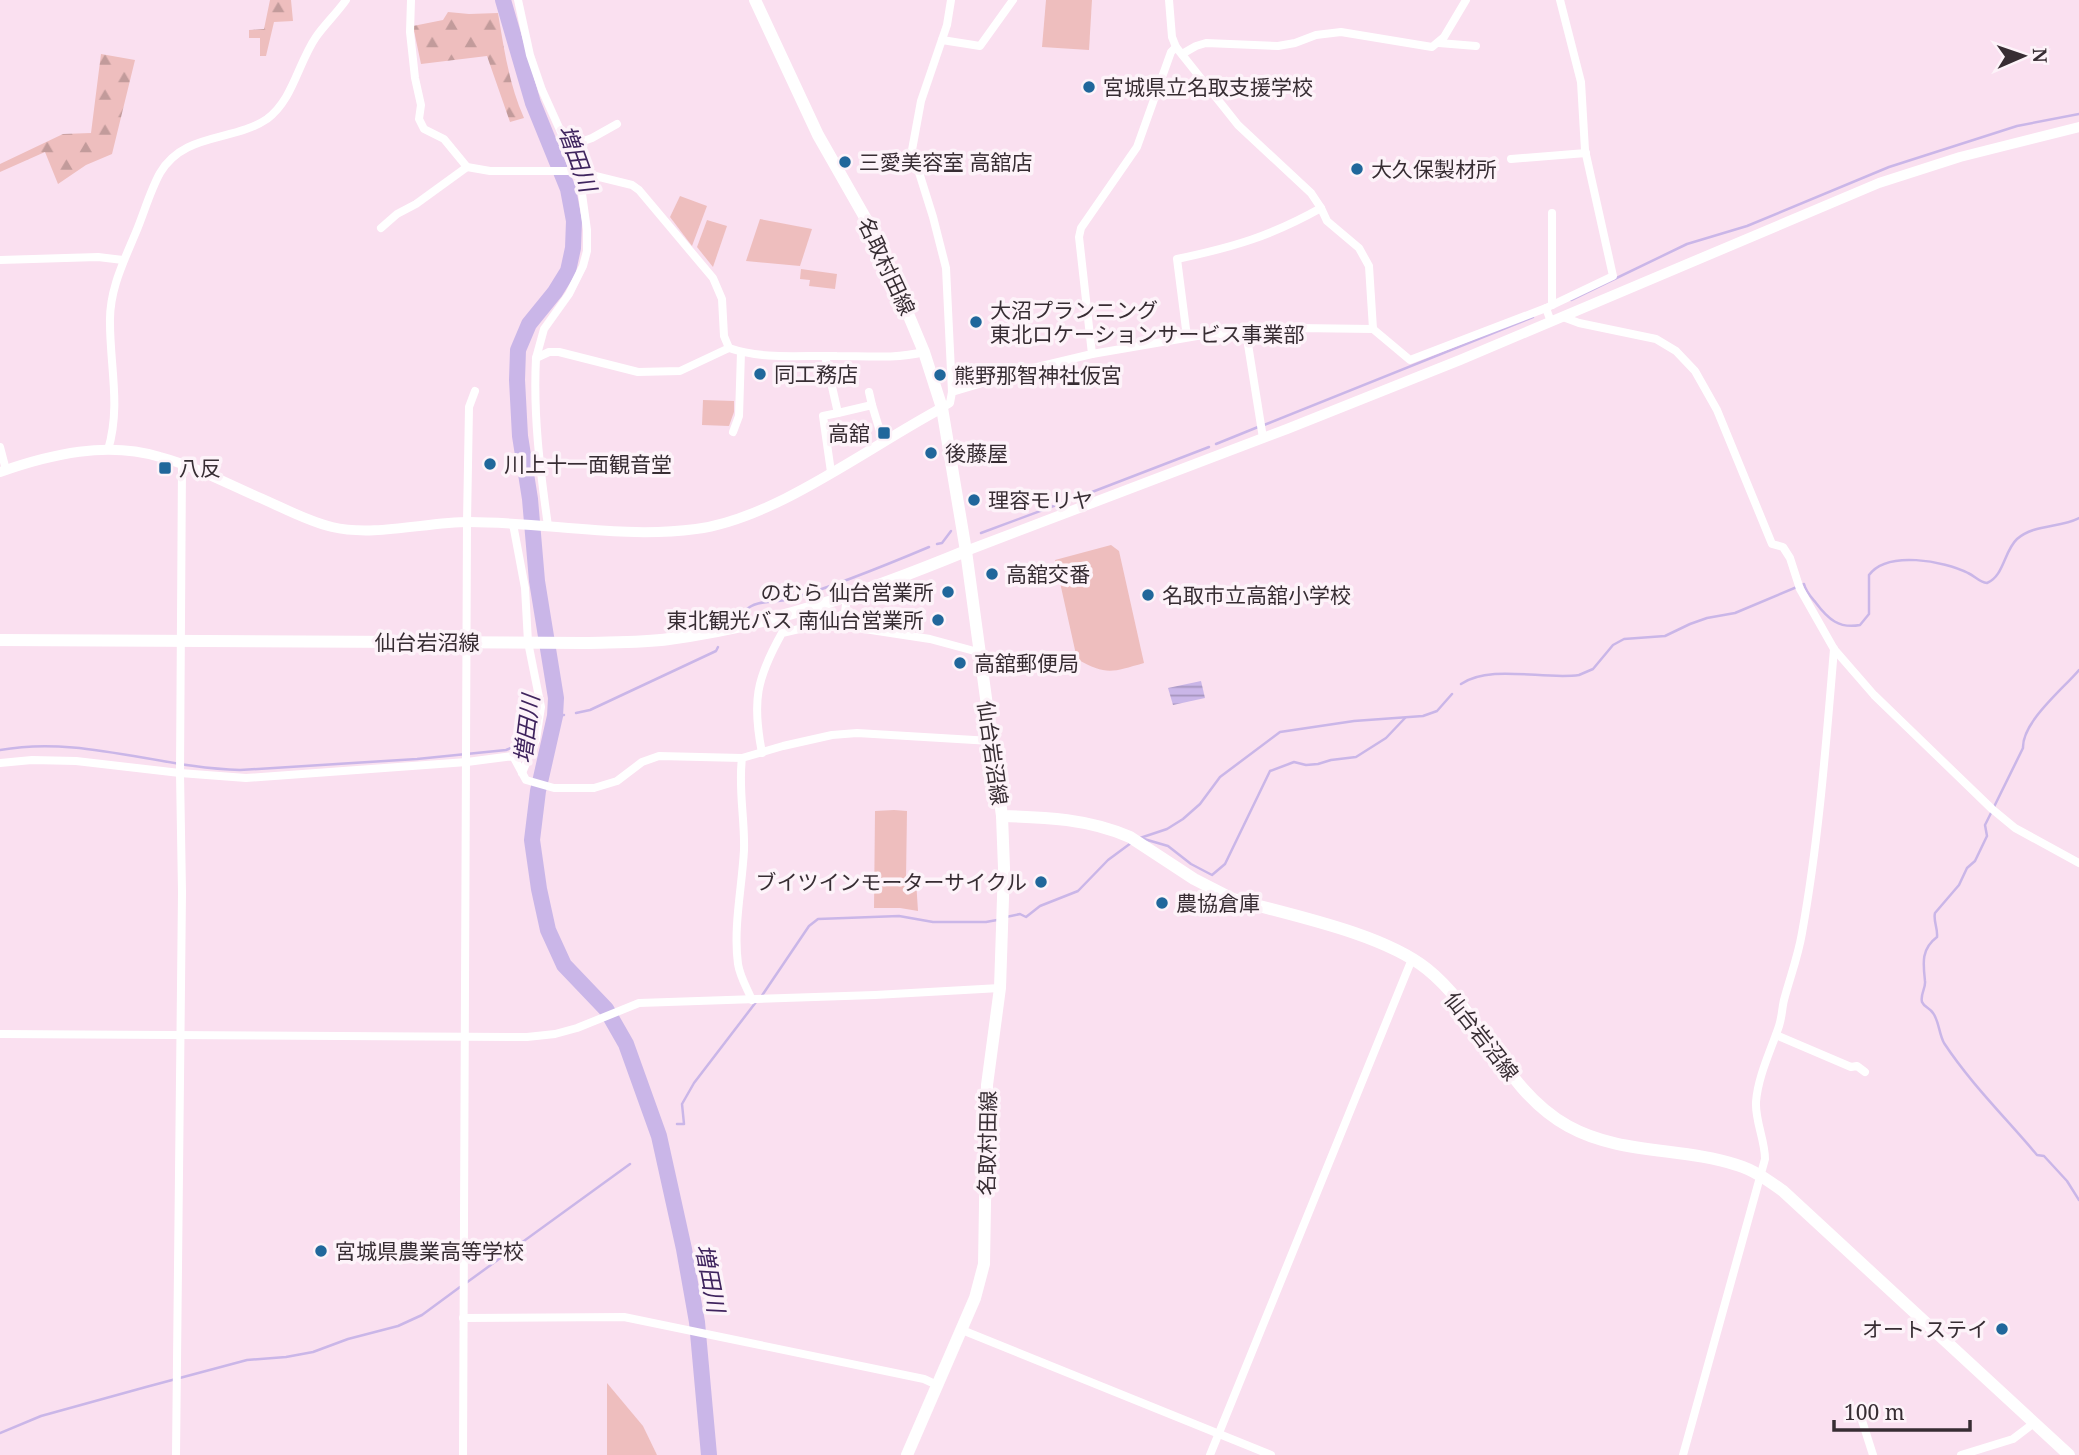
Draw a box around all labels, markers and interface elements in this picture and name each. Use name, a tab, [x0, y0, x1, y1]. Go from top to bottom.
north arrow	[1988, 21, 2058, 91]
text: N	[2027, 47, 2053, 63]
place label: 宮城県立名取支援学校	[1103, 73, 1313, 101]
marker: 宮城県立名取支援学校	[1081, 79, 1097, 95]
water label: 増田川	[551, 120, 606, 199]
place label: 三愛美容室 高舘店	[859, 148, 1032, 176]
marker: 三愛美容室 高舘店	[837, 154, 853, 170]
place label: 大久保製材所	[1371, 155, 1497, 183]
marker: 大久保製材所	[1349, 161, 1365, 177]
street label: 名取村田線	[852, 213, 922, 319]
place label: 大沼プランニング 東北ロケーションサービス事業部	[990, 296, 1305, 348]
marker: 大沼プランニング 東北ロケーションサービス事業部	[968, 314, 984, 330]
place label: 同工務店	[774, 360, 858, 388]
place label: 熊野那智神社仮宮	[954, 361, 1122, 389]
marker: 同工務店	[752, 366, 768, 382]
marker: 熊野那智神社仮宮	[932, 367, 948, 383]
place label: 高舘	[828, 419, 870, 447]
marker: 高舘	[876, 425, 892, 441]
place label: 後藤屋	[945, 439, 1008, 467]
marker: 後藤屋	[923, 445, 939, 461]
place label: 川上十一面観音堂	[504, 450, 672, 478]
place label: 八反	[179, 454, 221, 482]
marker: 川上十一面観音堂	[482, 456, 498, 472]
marker: 八反	[157, 460, 173, 476]
place label: 理容モリヤ	[988, 486, 1093, 514]
marker: 理容モリヤ	[966, 492, 982, 508]
place label: 高舘交番	[1006, 560, 1090, 588]
marker: 高舘交番	[984, 566, 1000, 582]
place label: のむら 仙台営業所	[761, 578, 934, 606]
place label: 名取市立高舘小学校	[1162, 581, 1351, 609]
marker: のむら 仙台営業所	[940, 584, 956, 600]
marker: 名取市立高舘小学校	[1140, 587, 1156, 603]
place label: 東北観光バス 南仙台営業所	[667, 606, 924, 634]
marker: 東北観光バス 南仙台営業所	[930, 612, 946, 628]
street label: 仙台岩沼線	[375, 628, 480, 656]
place label: 高舘郵便局	[974, 649, 1079, 677]
marker: 高舘郵便局	[952, 655, 968, 671]
water label: 増田川	[506, 690, 546, 765]
street label: 仙台岩沼線	[972, 699, 1014, 807]
place label: ブイツインモーターサイクル	[755, 868, 1027, 896]
marker: ブイツインモーターサイクル	[1033, 874, 1049, 890]
place label: 農協倉庫	[1176, 889, 1260, 917]
marker: 農協倉庫	[1154, 895, 1170, 911]
street label: 仙台岩沼線	[1439, 986, 1525, 1086]
street label: 名取村田線	[972, 1090, 1002, 1196]
place label: 宮城県農業高等学校	[335, 1237, 524, 1265]
water label: 増田川	[689, 1241, 734, 1318]
marker: 宮城県農業高等学校	[313, 1243, 329, 1259]
place label: オートステイ	[1862, 1315, 1988, 1343]
marker: オートステイ	[1994, 1321, 2010, 1337]
scale bar	[1834, 1388, 1970, 1432]
text: 100 m	[1844, 1398, 1905, 1426]

